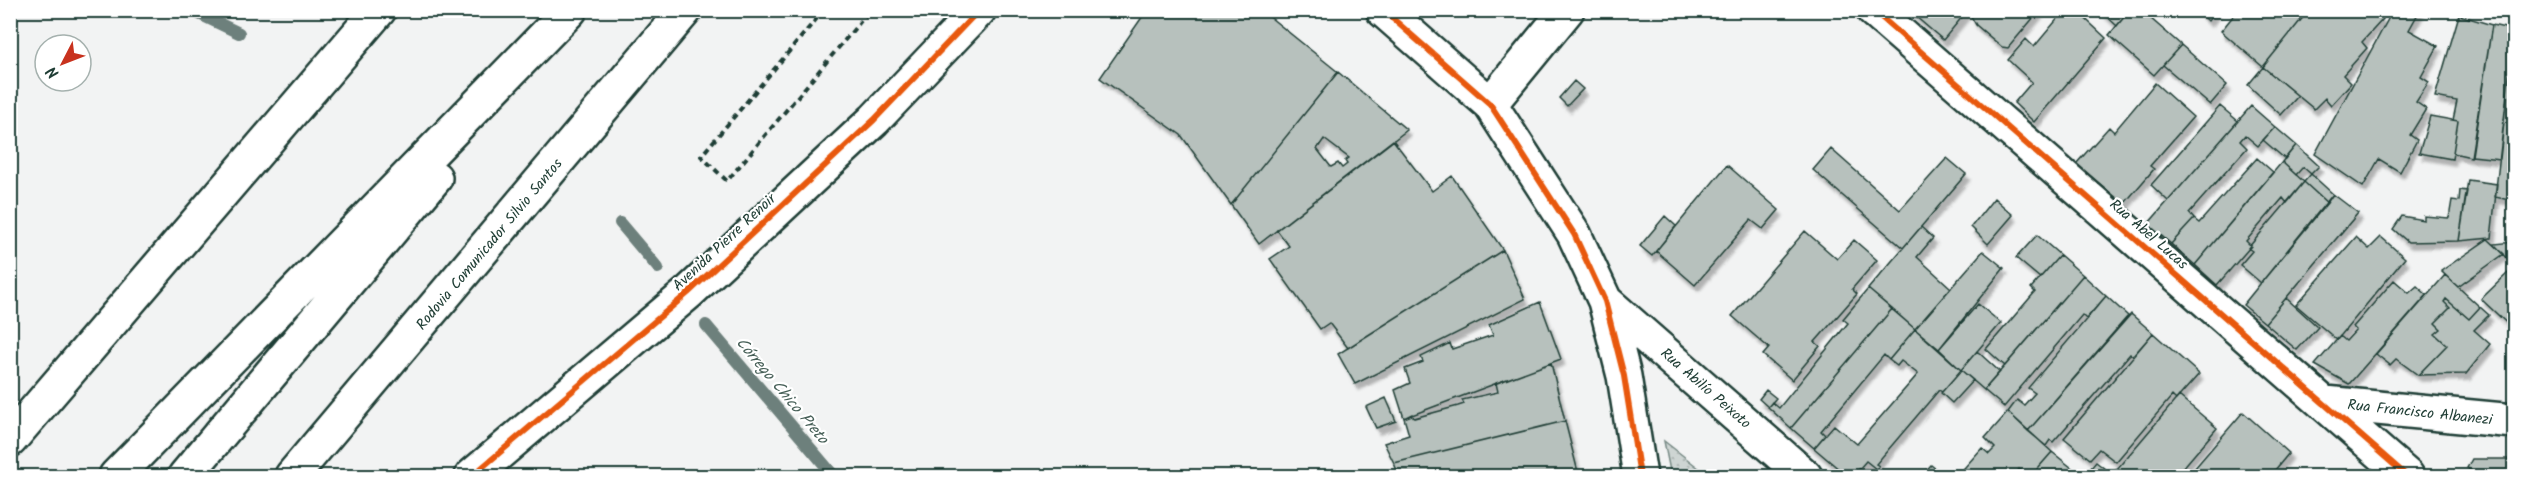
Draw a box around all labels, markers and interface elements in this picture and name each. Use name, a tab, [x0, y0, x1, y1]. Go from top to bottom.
north arrow	[33, 33, 93, 93]
text: N	[40, 60, 66, 84]
street label: Rodovia Comunicador Silvio Santos	[410, 153, 569, 336]
street label: Avenida Pierre Renoir	[667, 187, 783, 297]
street label: Rua Abel Lucas	[2104, 194, 2194, 276]
water label: Córrego Chico Preto	[729, 332, 835, 451]
street label: Rua Abilío Peixoto	[1654, 342, 1756, 435]
street label: Rua Francisco Albanezi	[2346, 393, 2495, 433]

